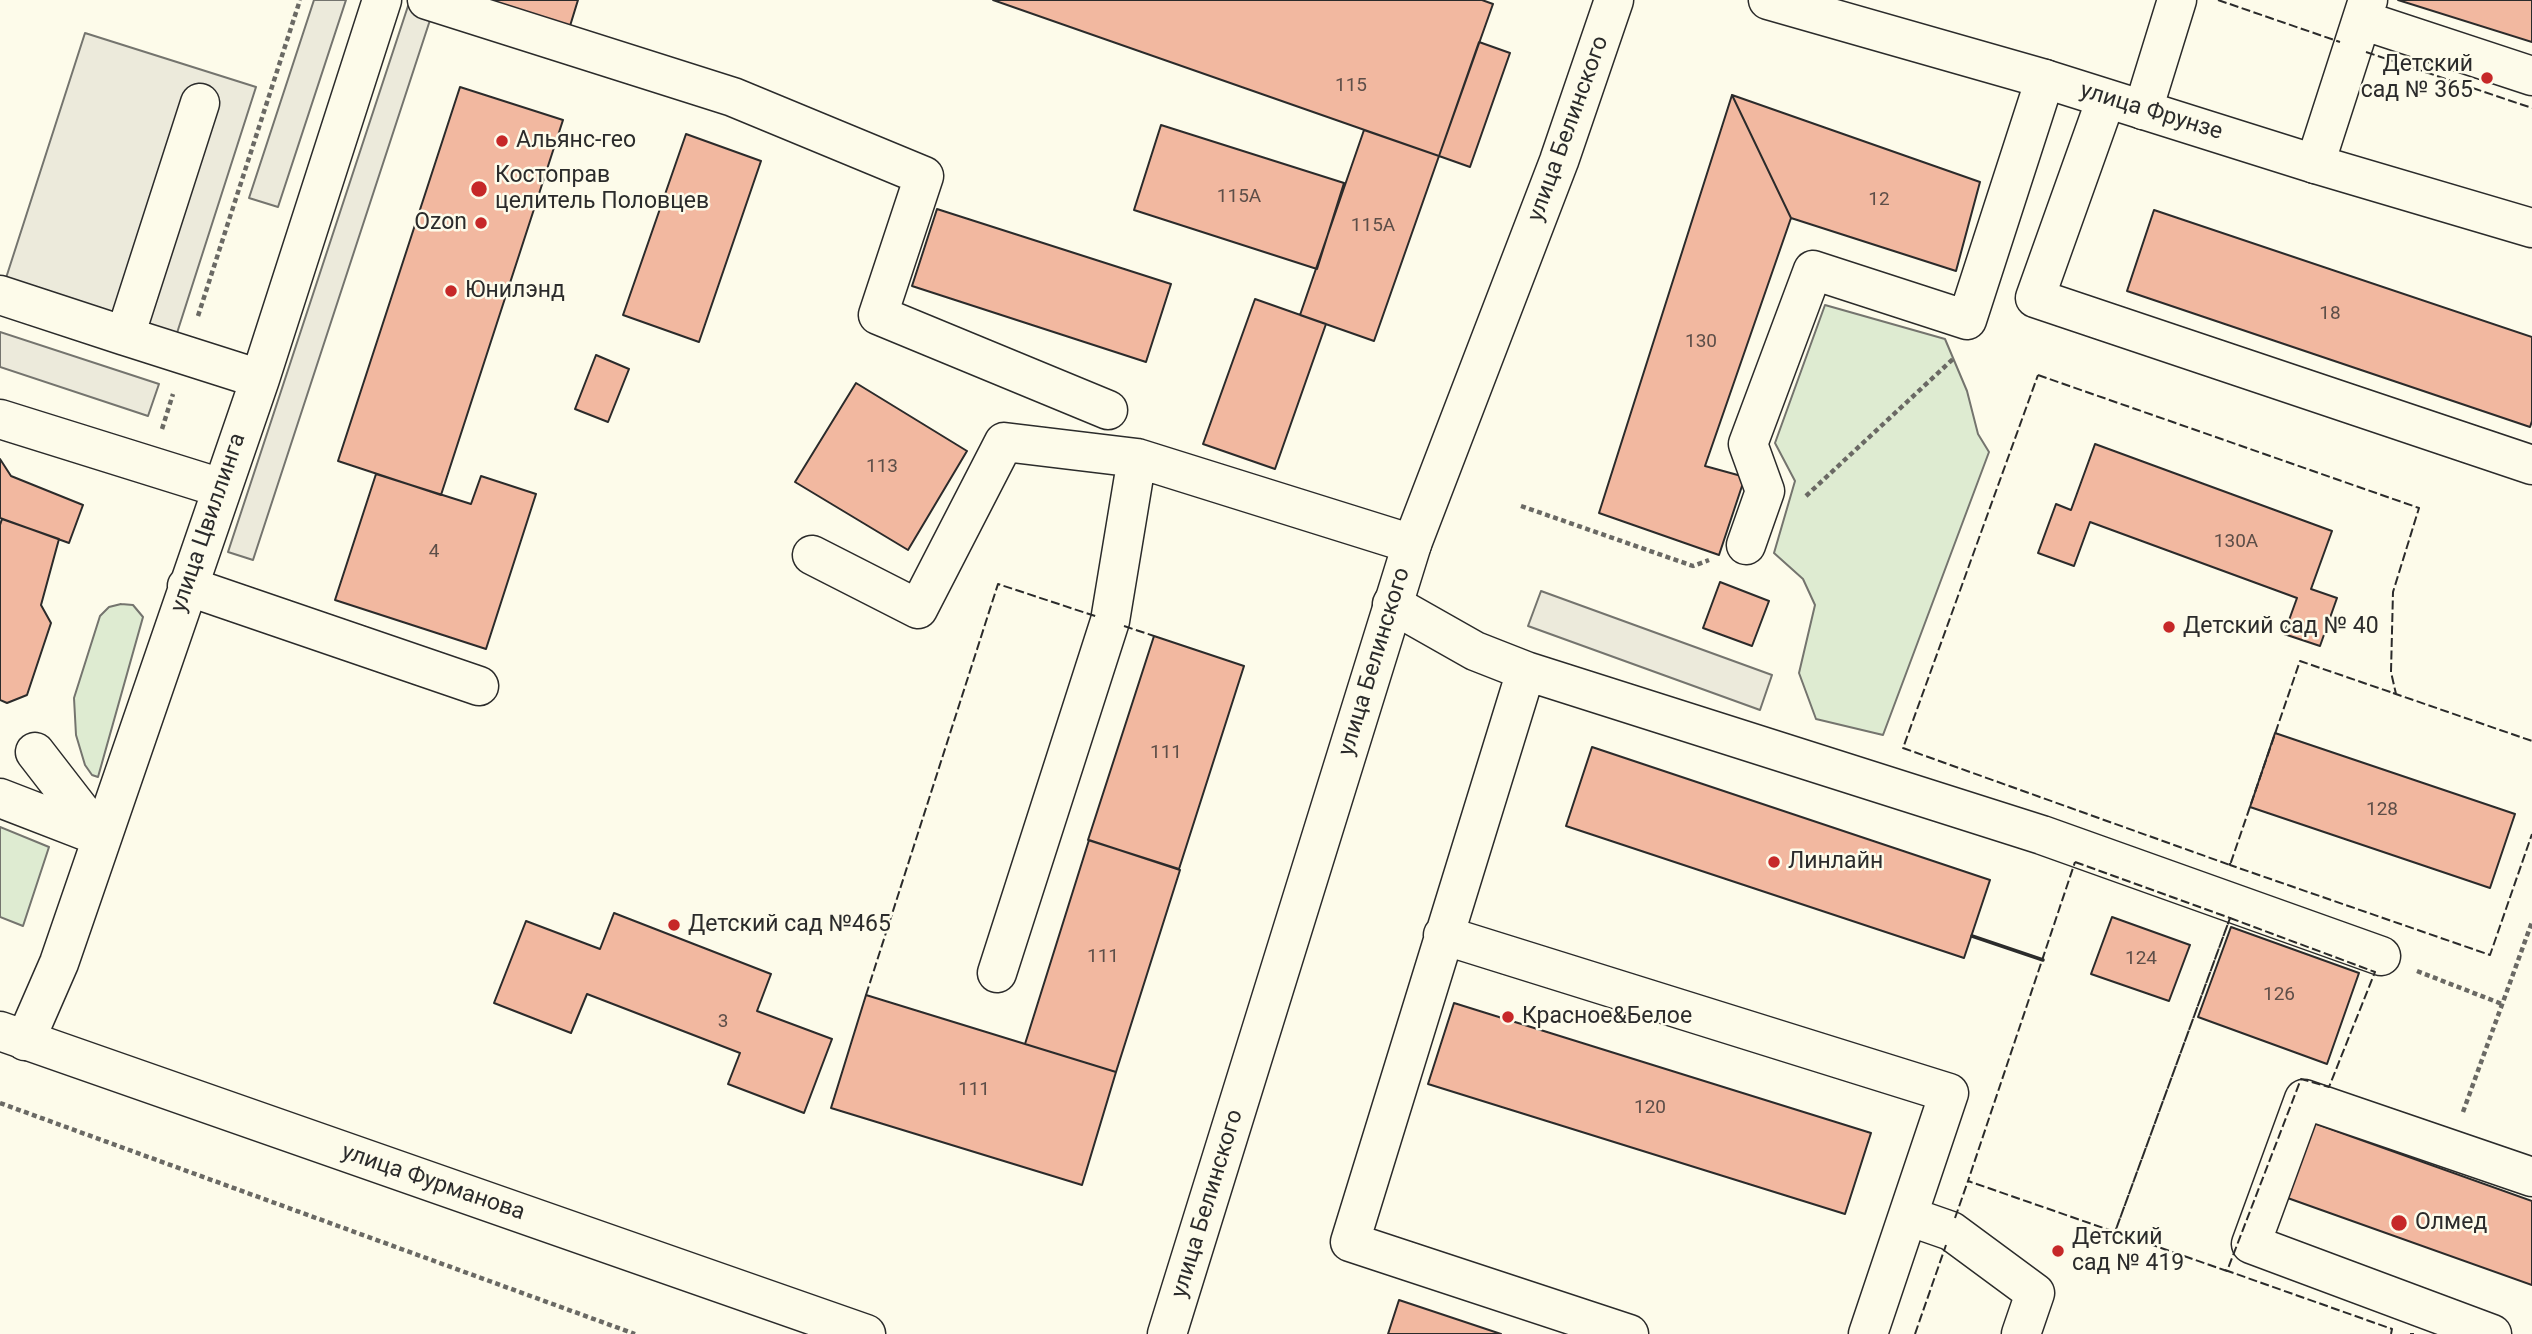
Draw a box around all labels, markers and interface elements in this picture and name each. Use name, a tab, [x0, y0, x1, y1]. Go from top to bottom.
street label: улица Белинского	[1523, 33, 1615, 225]
place label: Детский сад № 365	[2361, 51, 2473, 105]
marker: Детский сад № 365	[2479, 70, 2495, 86]
house number: 115	[1335, 75, 1367, 97]
street label: улица Фрунзе	[2076, 77, 2226, 147]
place label: Альянс-гео	[516, 127, 636, 155]
marker: Альянс-гео	[494, 133, 510, 149]
place label: Костоправ целитель Половцев	[495, 162, 709, 216]
marker: Костоправ целитель Половцев	[469, 179, 489, 199]
house number: 115А	[1217, 186, 1261, 208]
house number: 12	[1868, 189, 1890, 211]
place label: Ozon	[414, 209, 467, 237]
marker: Ozon	[473, 215, 489, 231]
house number: 115А	[1351, 215, 1395, 237]
place label: Юнилэнд	[465, 277, 565, 305]
marker: Юнилэнд	[443, 283, 459, 299]
house number: 18	[2319, 303, 2341, 325]
house number: 130	[1685, 331, 1717, 353]
street label: улица Цвиллинга	[165, 430, 253, 616]
house number: 113	[866, 456, 898, 478]
house number: 130А	[2214, 531, 2258, 553]
house number: 4	[429, 541, 439, 563]
street label: улица Белинского	[1333, 565, 1417, 759]
place label: Детский сад № 40	[2183, 613, 2379, 641]
marker: Детский сад № 40	[2161, 619, 2177, 635]
house number: 111	[1150, 742, 1182, 764]
house number: 128	[2366, 799, 2398, 821]
place label: Линлайн	[1788, 848, 1883, 876]
marker: Линлайн	[1766, 854, 1782, 870]
place label: Детский сад №465	[688, 911, 891, 939]
marker: Детский сад №465	[666, 917, 682, 933]
house number: 111	[1087, 946, 1119, 968]
house number: 124	[2125, 948, 2157, 970]
house number: 126	[2263, 984, 2295, 1006]
place label: Красное&Белое	[1522, 1003, 1692, 1031]
marker: Красное&Белое	[1500, 1009, 1516, 1025]
house number: 3	[718, 1011, 728, 1033]
house number: 111	[958, 1079, 990, 1101]
house number: 120	[1634, 1097, 1666, 1119]
street label: улица Белинского	[1166, 1107, 1250, 1301]
street label: улица Фурманова	[338, 1139, 528, 1227]
place label: Олмед	[2415, 1209, 2487, 1237]
marker: Олмед	[2389, 1213, 2409, 1233]
place label: Детский сад № 419	[2072, 1224, 2184, 1278]
marker: Детский сад № 419	[2050, 1243, 2066, 1259]

